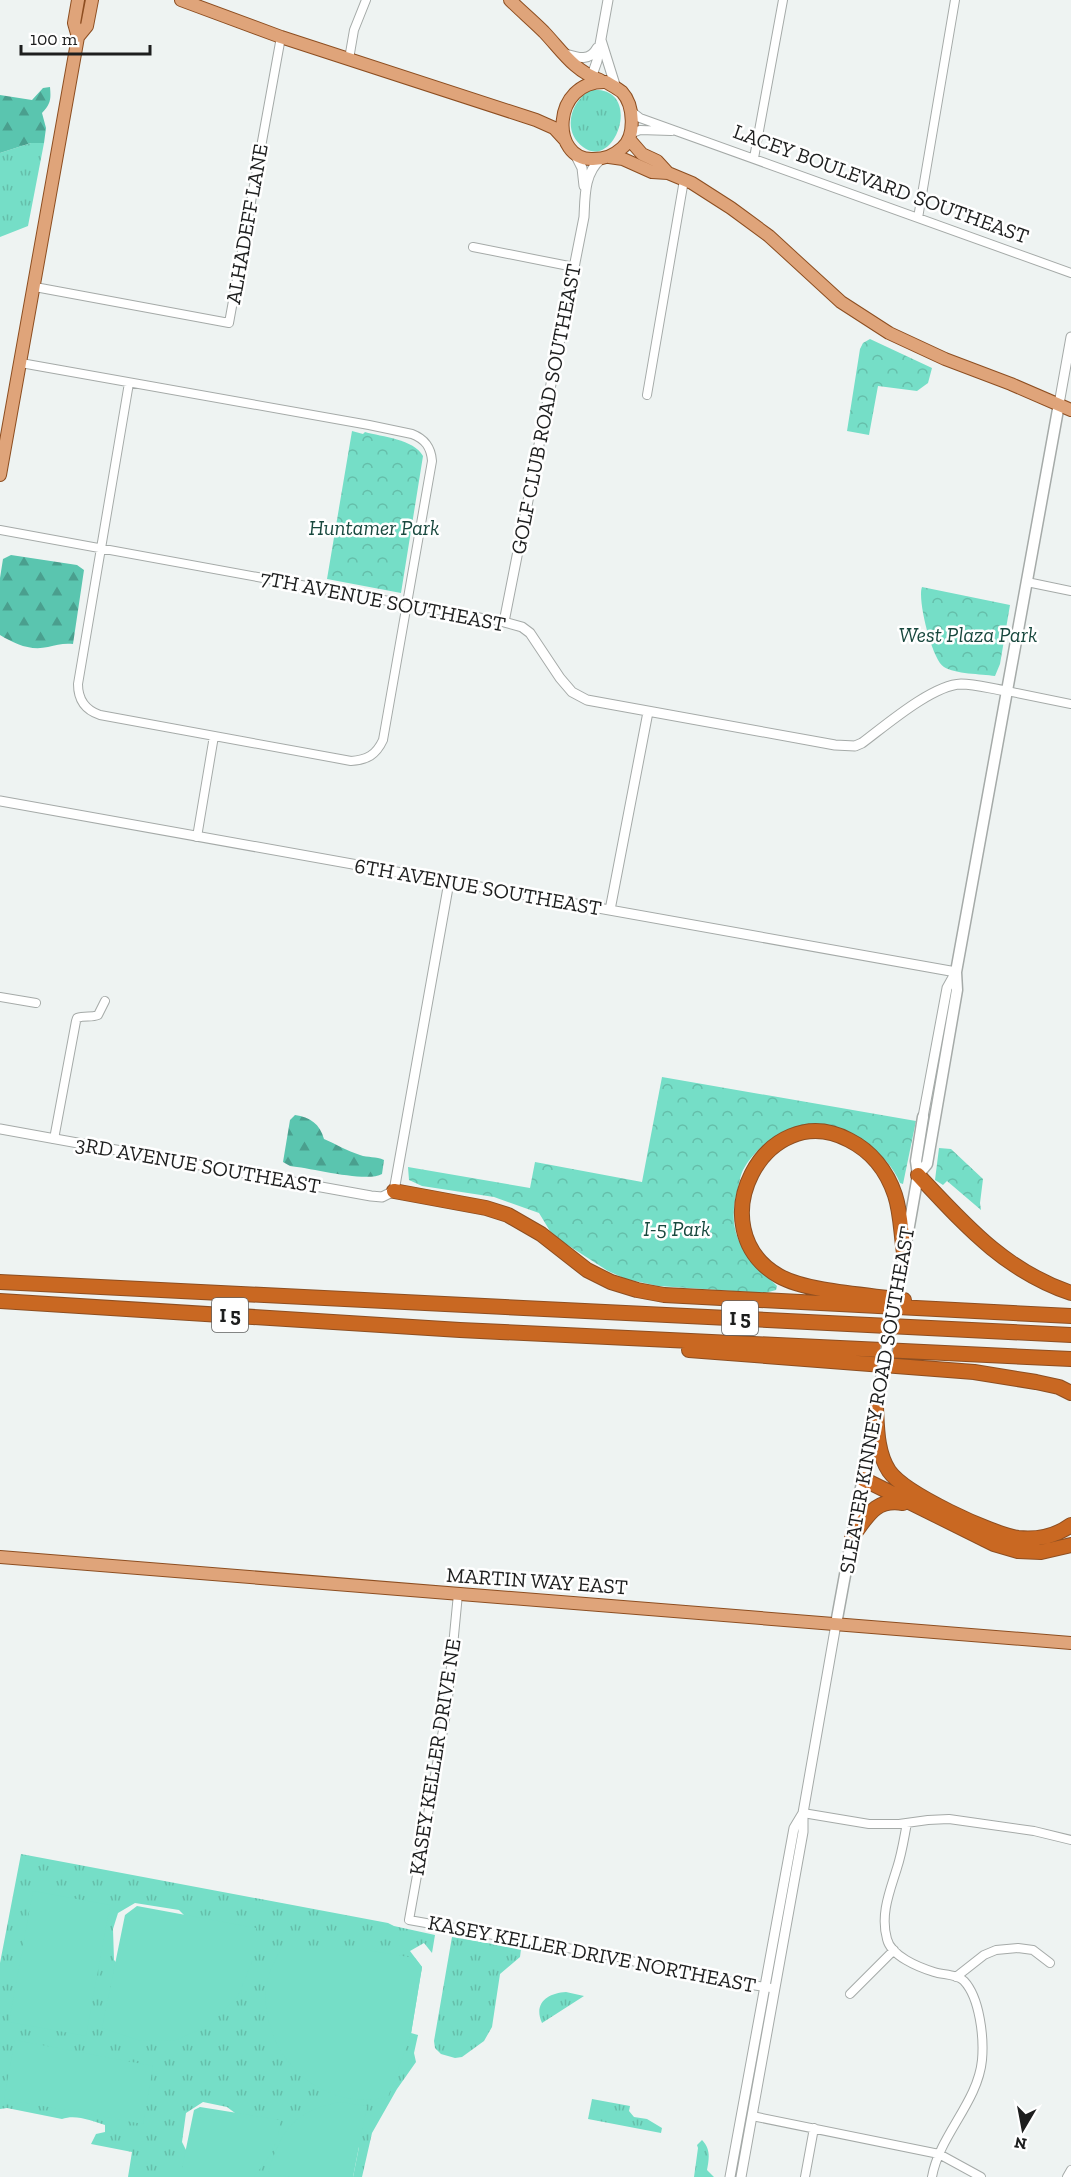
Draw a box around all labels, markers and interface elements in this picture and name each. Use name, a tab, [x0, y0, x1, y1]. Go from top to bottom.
scale bar	[21, 18, 150, 56]
text: 100 m	[30, 28, 78, 50]
street label: LACEY BOULEVARD SOUTHEAST	[730, 118, 1032, 249]
street label: ALHADEFF LANE	[220, 142, 273, 306]
street label: GOLF CLUB ROAD SOUTHEAST	[505, 262, 586, 556]
park label: Huntamer Park	[309, 515, 439, 540]
street label: 7TH AVENUE SOUTHEAST	[258, 564, 508, 637]
park label: West Plaza Park	[899, 622, 1037, 647]
street label: 6TH AVENUE SOUTHEAST	[353, 852, 604, 921]
street label: 3RD AVENUE SOUTHEAST	[74, 1131, 323, 1198]
park label: I-5 Park	[644, 1216, 710, 1241]
street label: SLEATER KINNEY ROAD SOUTHEAST	[834, 1224, 919, 1575]
road number: I 5	[212, 1298, 248, 1332]
road number: I 5	[722, 1301, 758, 1335]
street label: MARTIN WAY EAST	[445, 1562, 629, 1599]
street label: KASEY KELLER DRIVE NE	[403, 1637, 466, 1877]
street label: KASEY KELLER DRIVE NORTHEAST	[426, 1909, 758, 1998]
north arrow	[993, 2099, 1053, 2159]
text: N	[1013, 2133, 1028, 2154]

